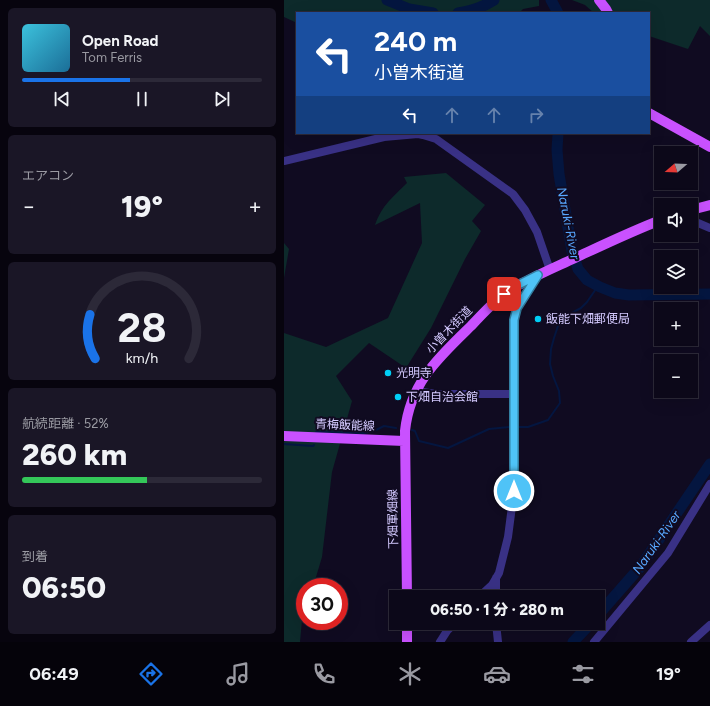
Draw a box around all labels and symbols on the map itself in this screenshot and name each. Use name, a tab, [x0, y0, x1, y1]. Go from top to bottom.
north arrow	[654, 146, 698, 190]
water label: Naruki-River	[554, 186, 583, 261]
pin	[487, 277, 521, 311]
street label: 小曽木街道	[423, 304, 475, 356]
place label: 飯能下畑郵便局	[546, 312, 630, 326]
marker: 飯能下畑郵便局	[533, 314, 543, 324]
place label: 光明寺	[396, 366, 432, 380]
marker: 光明寺	[383, 368, 393, 378]
place label: 下畑自治会館	[406, 390, 478, 404]
marker: 下畑自治会館	[393, 392, 403, 402]
street label: 青梅飯能線	[315, 417, 375, 433]
position arrow	[493, 470, 535, 512]
street label: 下畑軍畑線	[385, 489, 401, 549]
water label: Naruki-River	[629, 507, 684, 577]
speed limit sign: 30	[296, 578, 348, 630]

